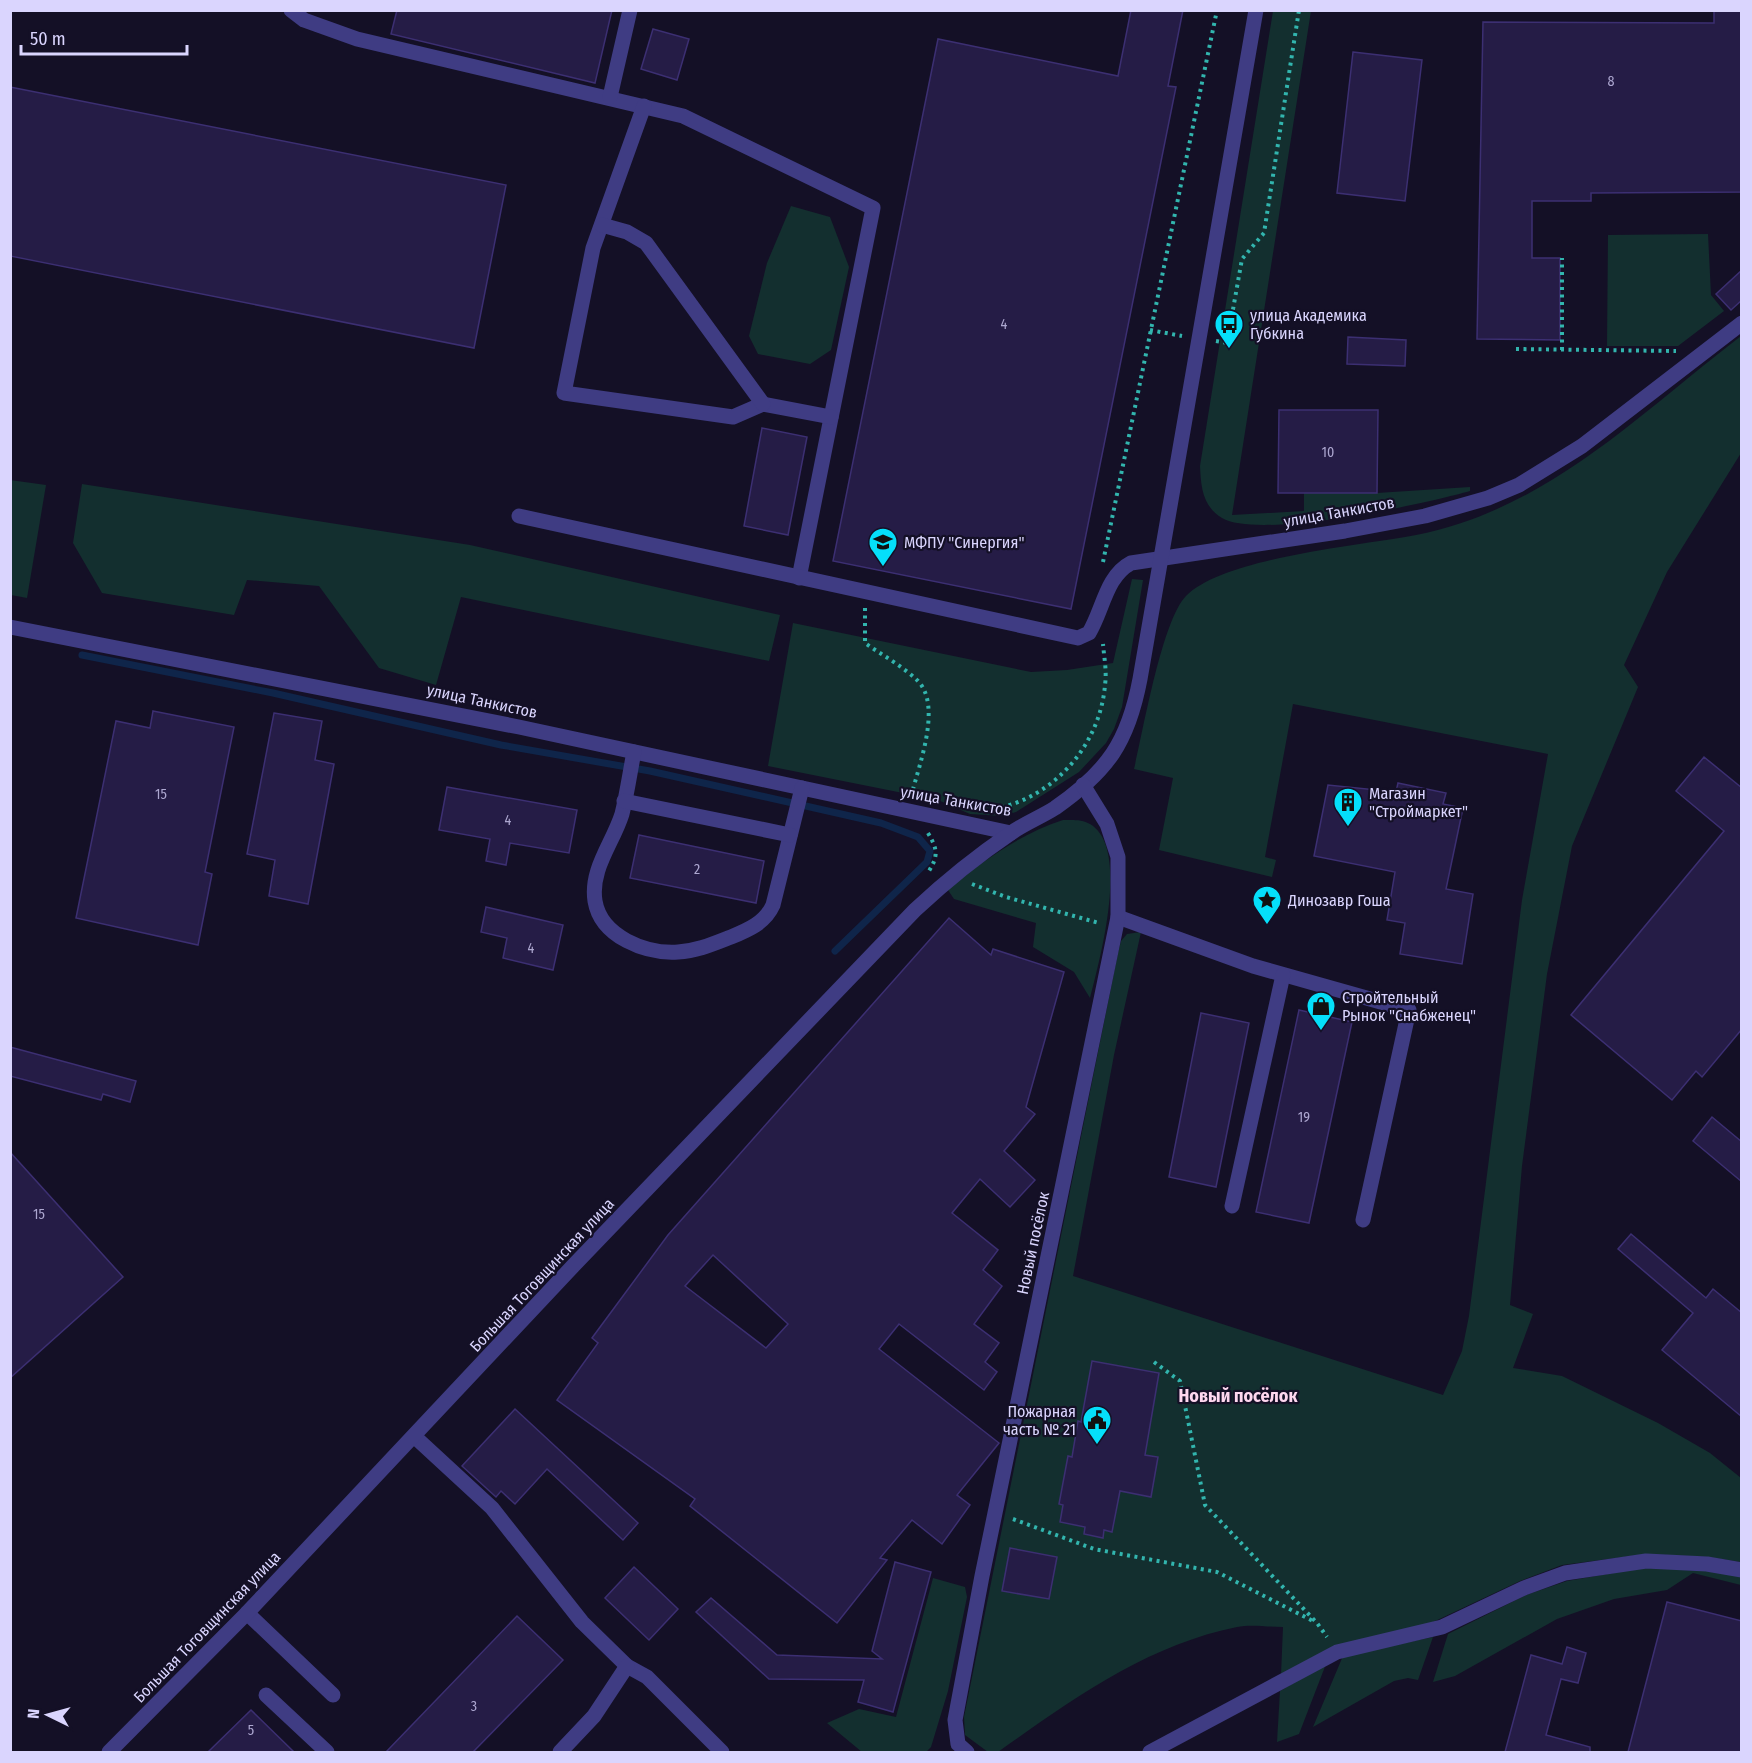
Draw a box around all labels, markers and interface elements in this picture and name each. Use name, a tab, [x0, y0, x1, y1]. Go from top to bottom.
scale bar	[21, 18, 188, 56]
text: 50 m	[30, 28, 66, 50]
house number: 8	[1608, 73, 1615, 90]
place label: улица Академика Губкина	[1250, 306, 1367, 343]
bus stop icon: улица Академика Губкина	[1213, 308, 1245, 350]
house number: 4	[1001, 316, 1008, 333]
house number: 10	[1322, 444, 1334, 461]
street label: улица Танкистов	[1282, 493, 1396, 531]
school or university icon: МФПУ "Синергия"	[867, 526, 899, 568]
place label: МФПУ "Синергия"	[904, 533, 1024, 552]
street label: улица Танкистов	[425, 680, 539, 722]
street label: улица Танкистов	[899, 782, 1013, 820]
place label: Магазин "Строймаркет"	[1369, 784, 1468, 821]
house number: 15	[155, 786, 167, 803]
building icon: Магазин "Строймаркет"	[1332, 786, 1364, 828]
house number: 4	[505, 812, 512, 829]
house number: 2	[694, 861, 700, 878]
place icon: Динозавр Гоша	[1251, 884, 1283, 926]
place label: Динозавр Гоша	[1287, 891, 1391, 910]
house number: 4	[528, 940, 535, 957]
place label: Стройтельный Рынок "Снабженец"	[1342, 988, 1476, 1025]
shop icon: Стройтельный Рынок "Снабженец"	[1305, 990, 1337, 1032]
house number: 19	[1298, 1109, 1310, 1126]
street label: Новый посёлок	[1013, 1189, 1053, 1296]
street label: Большая Тоговщинская улица	[466, 1194, 618, 1356]
house number: 15	[33, 1206, 45, 1223]
district label: Новый посёлок	[1179, 1385, 1298, 1407]
place label: Пожарная часть № 21	[1003, 1402, 1076, 1439]
public building icon: Пожарная часть № 21	[1081, 1404, 1113, 1446]
street label: Большая Тоговщинская улица	[130, 1547, 284, 1707]
north arrow	[18, 1685, 78, 1745]
house number: 3	[471, 1698, 477, 1715]
text: N	[24, 1708, 43, 1719]
house number: 5	[248, 1722, 254, 1739]

